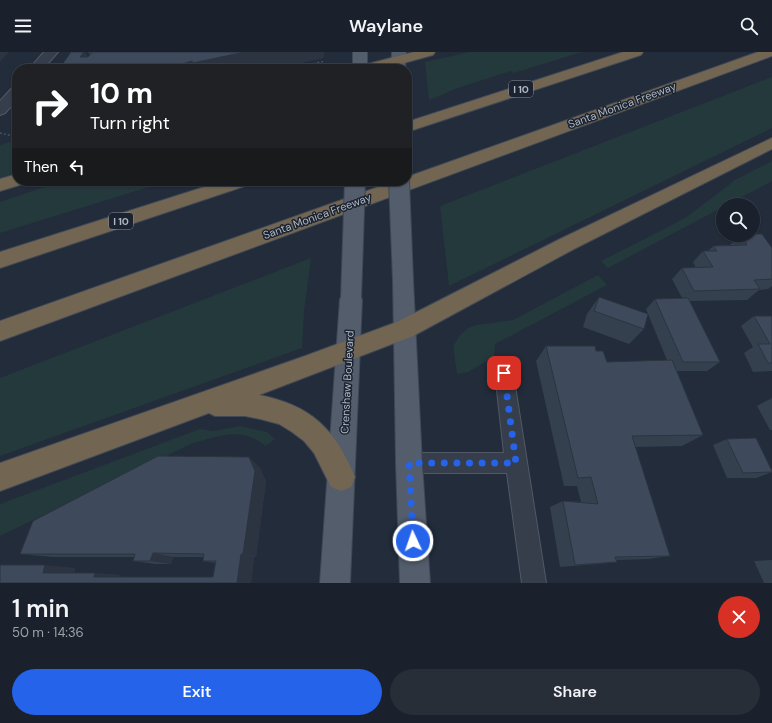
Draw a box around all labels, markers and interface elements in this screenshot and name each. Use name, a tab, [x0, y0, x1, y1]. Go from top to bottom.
text: Waylane	[349, 14, 423, 38]
icon: menu	[12, 15, 34, 37]
icon: search	[738, 15, 760, 37]
text: 10 m	[90, 75, 153, 112]
street label: Santa Monica Freeway	[566, 79, 678, 131]
icon: right	[24, 80, 76, 132]
road number: I 10	[509, 81, 533, 97]
text: Turn right	[90, 111, 170, 135]
icon: left	[66, 156, 88, 178]
text: Then	[24, 157, 58, 177]
street label: Santa Monica Freeway	[261, 190, 373, 242]
map controls	[716, 198, 760, 242]
button: search	[716, 198, 760, 242]
road number: I 10	[109, 213, 133, 229]
street label: Crenshaw Boulevard	[337, 330, 357, 434]
pin	[487, 356, 521, 390]
icon: arrive	[493, 362, 515, 384]
position arrow	[392, 520, 434, 562]
text: 1 min	[12, 593, 69, 624]
button: close	[718, 596, 760, 638]
text: 50 m · 14:36	[12, 624, 84, 641]
button: Exit	[12, 669, 382, 715]
button: Share	[390, 669, 760, 715]

